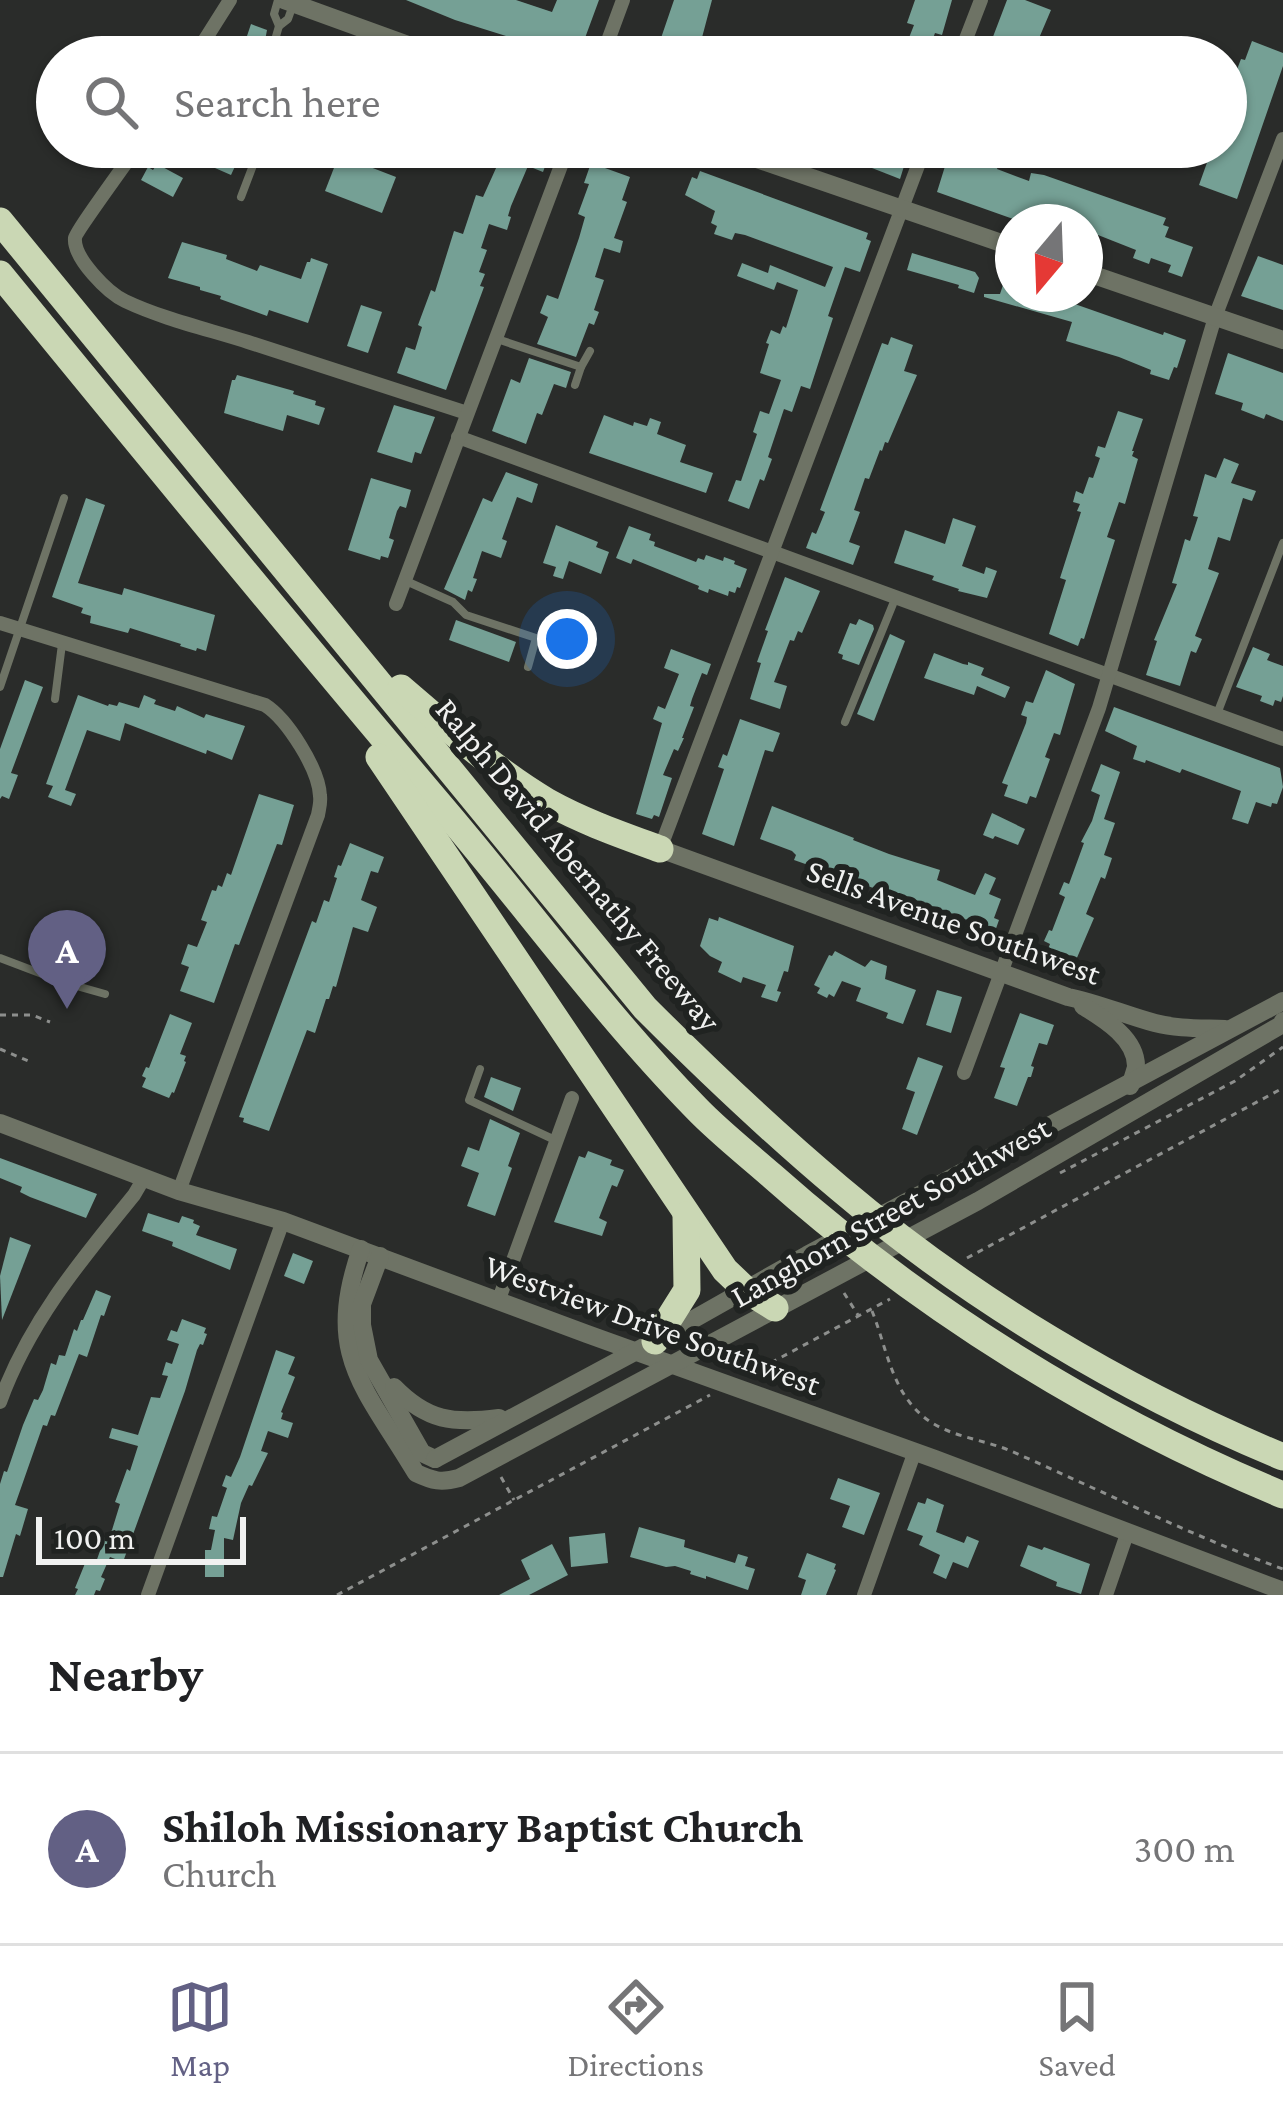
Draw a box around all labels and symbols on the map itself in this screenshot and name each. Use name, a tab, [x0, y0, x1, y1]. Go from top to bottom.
north arrow	[995, 204, 1103, 312]
your location	[537, 609, 597, 669]
street label: Ralph David Abernathy Freeway	[429, 690, 729, 1039]
street label: Sells Avenue Southwest	[802, 851, 1107, 992]
pin: A	[28, 910, 106, 1009]
street label: Langhorn Street Southwest	[724, 1108, 1057, 1315]
street label: Westview Drive Southwest	[480, 1247, 827, 1403]
scale bar	[36, 1511, 246, 1564]

